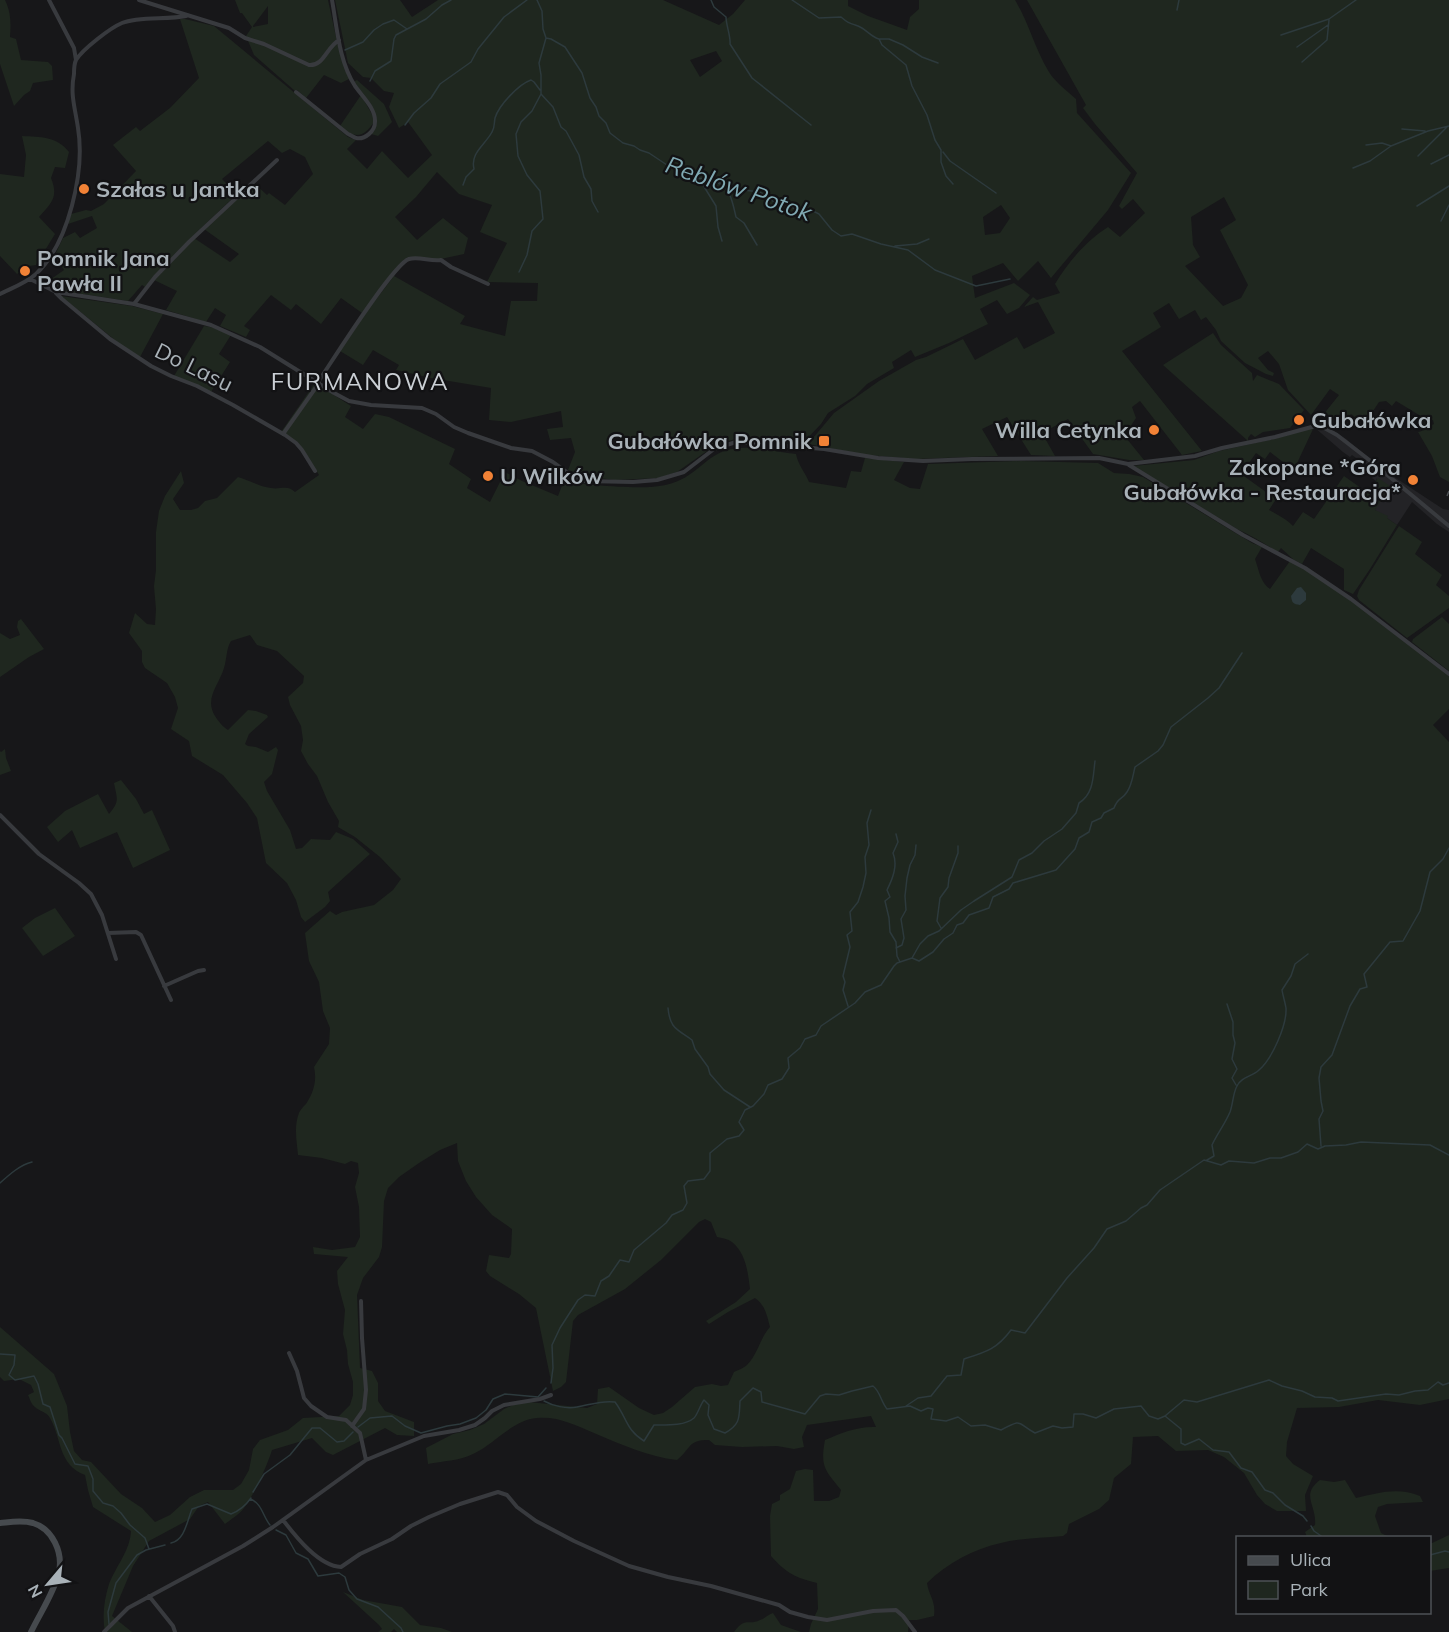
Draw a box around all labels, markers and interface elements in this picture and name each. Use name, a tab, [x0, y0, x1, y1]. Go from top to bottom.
water label: Reblów Potok	[662, 149, 817, 227]
place label: Szałas u Jantka	[96, 175, 260, 203]
marker: Szałas u Jantka	[77, 182, 91, 196]
place label: Pomnik Jana Pawła II	[37, 244, 170, 297]
marker: Pomnik Jana Pawła II	[18, 264, 32, 278]
street label: Do Lasu	[150, 336, 238, 398]
district label: FURMANOWA	[271, 366, 449, 396]
place label: Gubałówka	[1311, 406, 1431, 434]
marker: Gubałówka	[1292, 413, 1306, 427]
place label: Willa Cetynka	[995, 416, 1142, 444]
marker: Willa Cetynka	[1147, 423, 1161, 437]
place label: Gubałówka Pomnik	[608, 427, 813, 455]
marker: Gubałówka Pomnik	[817, 434, 831, 448]
place label: Zakopane *Góra Gubałówka - Restauracja*	[1123, 453, 1401, 506]
place label: U Wilków	[500, 462, 603, 490]
marker: U Wilków	[481, 469, 495, 483]
marker: Zakopane *Góra Gubałówka - Restauracja*	[1406, 473, 1420, 487]
legend	[1236, 1536, 1431, 1614]
text: Ulica	[1290, 1548, 1331, 1571]
north arrow	[18, 1554, 78, 1614]
text: Park	[1290, 1578, 1329, 1601]
text: N	[23, 1581, 47, 1601]

